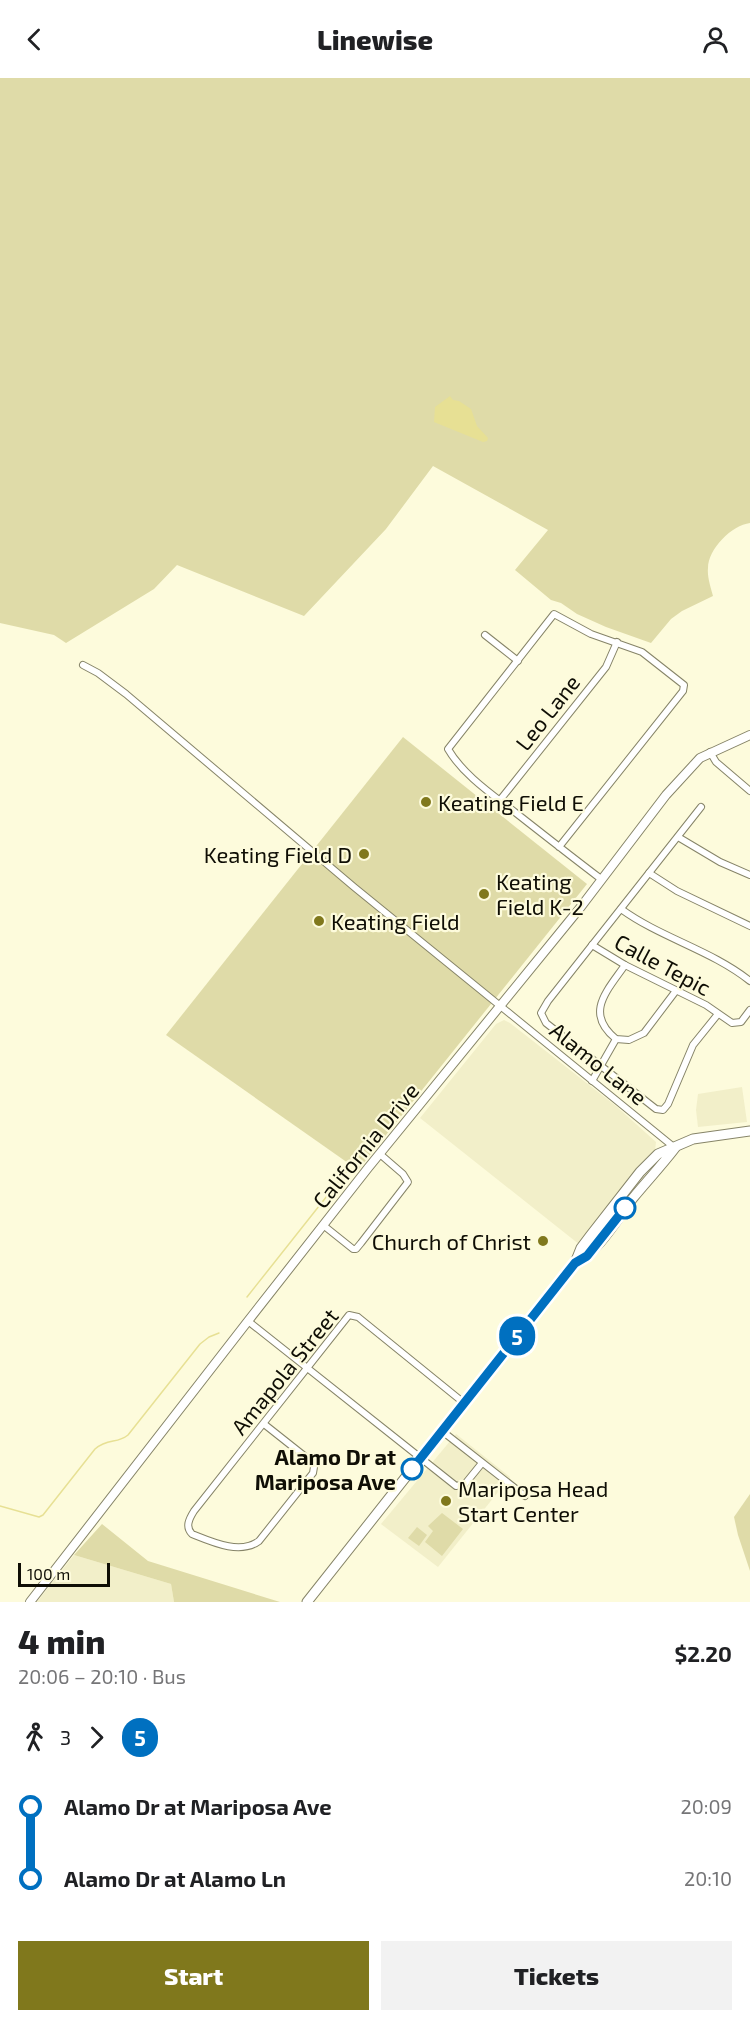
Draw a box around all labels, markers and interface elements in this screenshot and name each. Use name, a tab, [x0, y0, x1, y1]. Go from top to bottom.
icon: back	[18, 23, 51, 56]
text: Linewise	[317, 23, 433, 55]
icon: person	[699, 23, 732, 56]
street label: Leo Lane	[510, 669, 584, 755]
place label: Keating Field E	[438, 789, 584, 815]
marker: Keating Field E	[419, 795, 433, 809]
place label: Keating Field D	[204, 841, 352, 867]
marker: Keating Field D	[357, 847, 371, 861]
place label: Keating Field K-2	[496, 868, 584, 919]
marker: Keating Field K-2	[477, 887, 491, 901]
place label: Keating Field	[331, 908, 460, 934]
marker: Keating Field	[312, 914, 326, 928]
street label: Calle Tepic	[611, 928, 715, 1000]
street label: Alamo Lane	[545, 1016, 653, 1110]
street label: California Drive	[307, 1077, 423, 1213]
unlabelled marker	[614, 1197, 636, 1219]
place label: Church of Christ	[372, 1228, 531, 1254]
marker: Church of Christ	[536, 1234, 550, 1248]
street label: Amapola Street	[225, 1303, 343, 1439]
line badge: 5	[498, 1316, 536, 1356]
text: 5	[511, 1324, 523, 1349]
place label: Alamo Dr at Mariposa Ave	[255, 1443, 396, 1494]
marker: Alamo Dr at Mariposa Ave	[401, 1458, 423, 1480]
place label: Mariposa Head Start Center	[458, 1475, 608, 1526]
marker: Mariposa Head Start Center	[439, 1494, 453, 1508]
scale bar	[18, 1560, 110, 1588]
text: 100 m	[27, 1564, 70, 1583]
text: 4 min	[18, 1621, 105, 1661]
text: $2.20	[674, 1640, 732, 1666]
text: 20:06 – 20:10 · Bus	[18, 1664, 186, 1688]
icon: walk	[18, 1721, 51, 1754]
icon: forward	[80, 1721, 113, 1754]
text: 3	[60, 1725, 71, 1749]
text: 5	[134, 1725, 146, 1750]
text: Alamo Dr at Mariposa Ave	[64, 1793, 332, 1819]
text: 20:09	[680, 1794, 732, 1818]
text: Alamo Dr at Alamo Ln	[64, 1865, 286, 1891]
text: 20:10	[684, 1866, 732, 1890]
button: Start	[18, 1941, 369, 2010]
button: Tickets	[381, 1941, 732, 2010]

